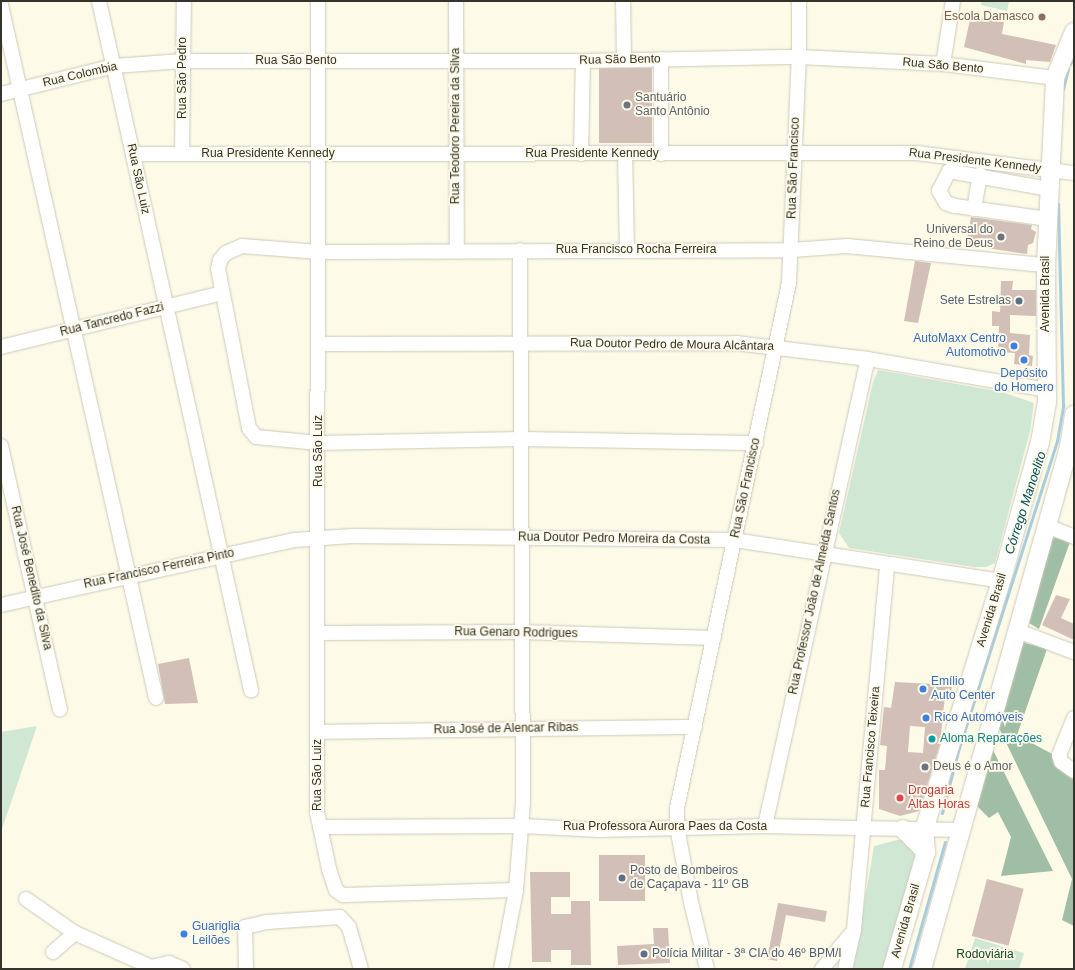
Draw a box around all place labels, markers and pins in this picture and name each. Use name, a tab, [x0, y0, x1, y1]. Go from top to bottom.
place label: Escola Damasco	[944, 10, 1034, 24]
marker: Escola Damasco	[1037, 12, 1047, 22]
place label: Santuário Santo Antônio	[635, 91, 710, 119]
marker: Santuário Santo Antônio	[622, 100, 632, 110]
place label: Universal do Reino de Deus	[914, 223, 993, 251]
marker: Universal do Reino de Deus	[996, 232, 1006, 242]
place label: Sete Estrelas	[940, 294, 1011, 308]
marker: Sete Estrelas	[1014, 296, 1024, 306]
place label: AutoMaxx Centro Automotivo	[913, 332, 1006, 360]
marker: AutoMaxx Centro Automotivo	[1009, 341, 1019, 351]
marker: Depósito do Homero	[1019, 355, 1029, 365]
place label: Depósito do Homero	[994, 367, 1054, 395]
place label: Emílio Auto Center	[931, 675, 995, 703]
marker: Emílio Auto Center	[918, 684, 928, 694]
place label: Rico Automóveis	[934, 711, 1024, 725]
marker: Rico Automóveis	[921, 713, 931, 723]
place label: Aloma Reparações	[940, 732, 1042, 746]
marker: Aloma Reparações	[927, 734, 937, 744]
place label: Deus é o Amor	[933, 760, 1013, 774]
marker: Deus é o Amor	[920, 762, 930, 772]
place label: Drogaria Altas Horas	[908, 784, 970, 812]
marker: Drogaria Altas Horas	[895, 793, 905, 803]
place label: Posto de Bombeiros de Caçapava - 11º GB	[630, 864, 749, 892]
marker: Posto de Bombeiros de Caçapava - 11º GB	[617, 873, 627, 883]
place label: Guariglia Leilões	[192, 920, 240, 948]
marker: Guariglia Leilões	[179, 929, 189, 939]
place label: Polícia Militar - 3ª CIA do 46º BPM/I	[652, 947, 842, 961]
marker: Polícia Militar - 3ª CIA do 46º BPM/I	[639, 949, 649, 959]

